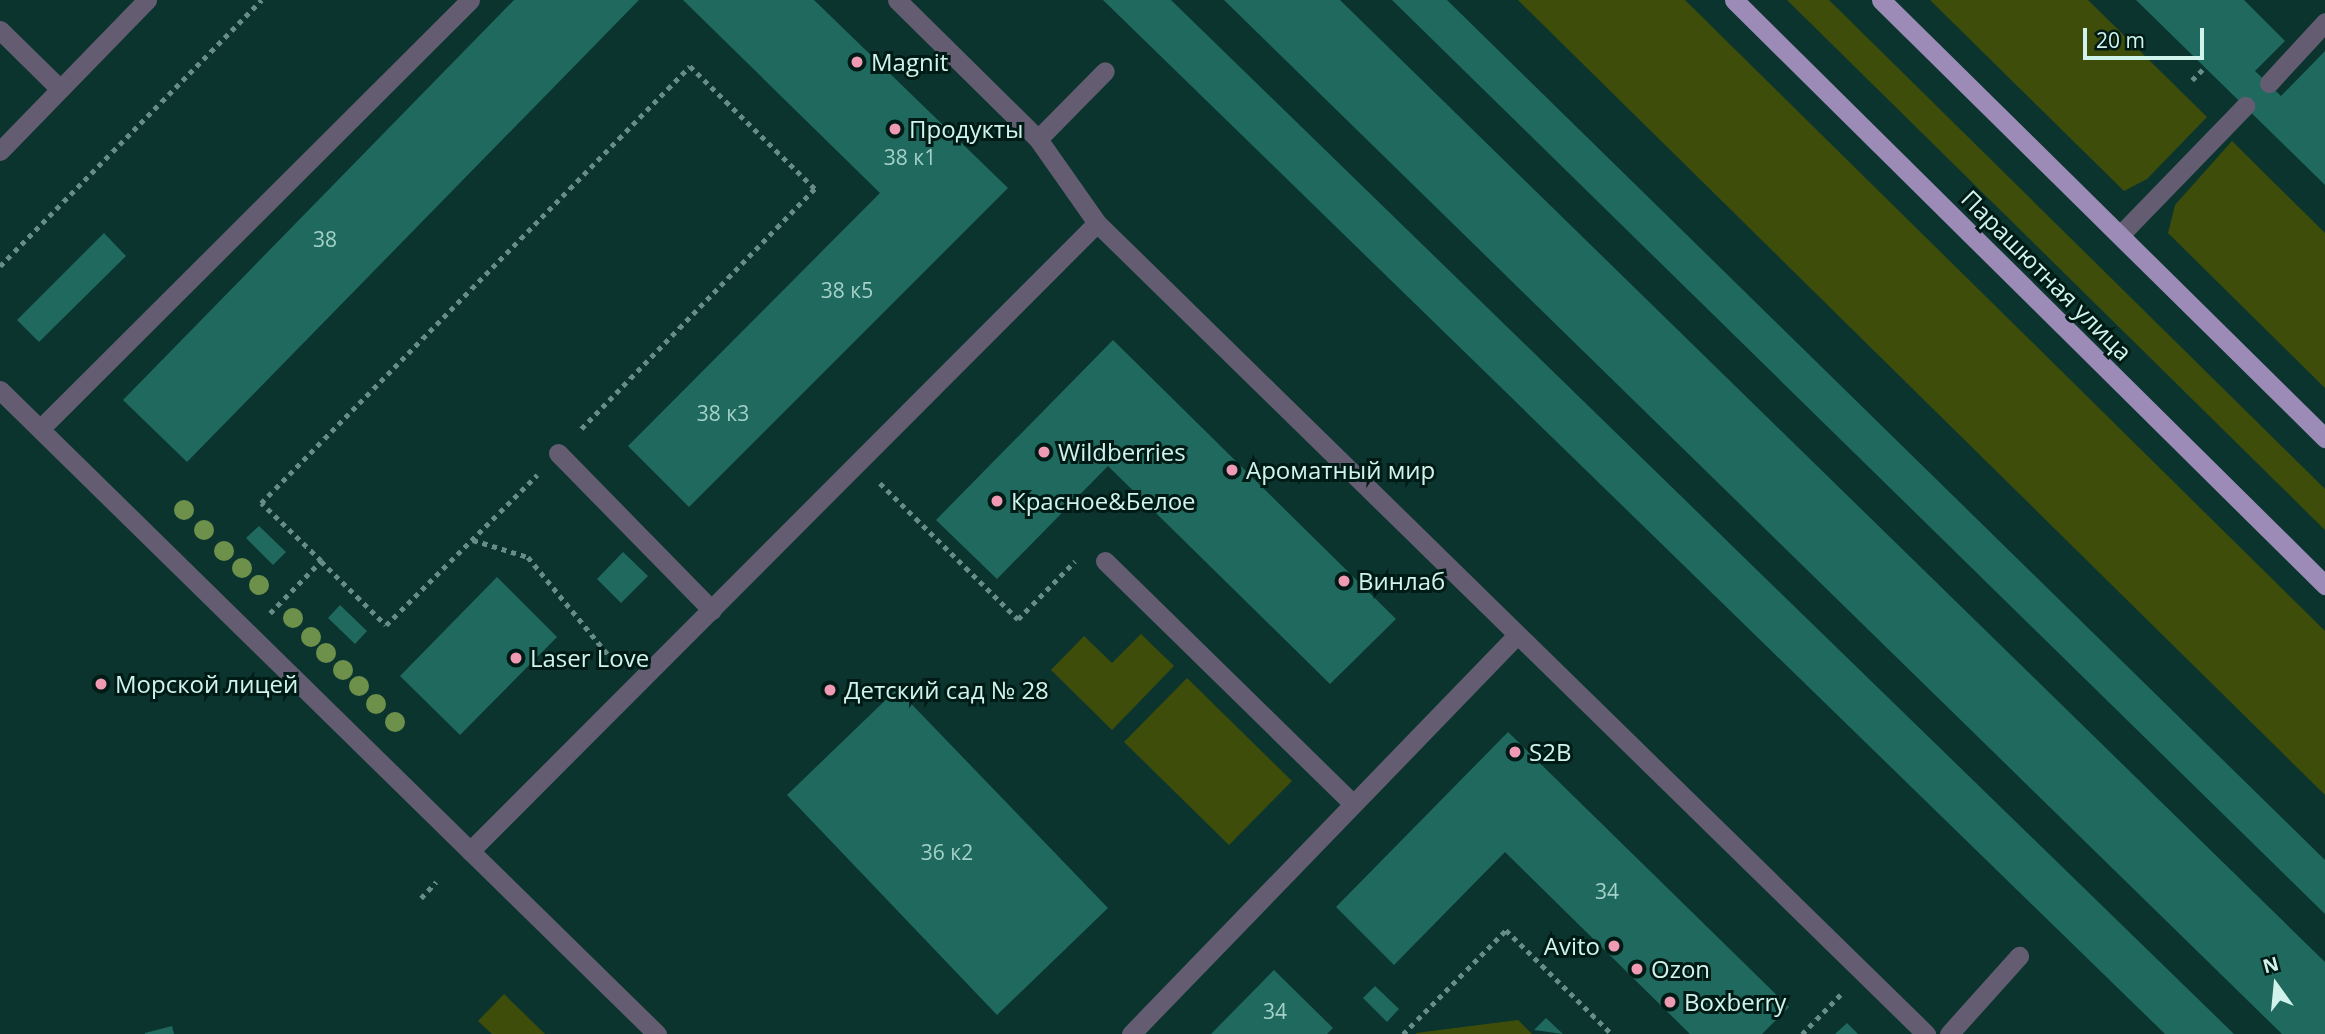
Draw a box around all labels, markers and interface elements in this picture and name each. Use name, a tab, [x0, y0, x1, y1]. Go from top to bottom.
scale bar	[2087, 14, 2208, 58]
text: 20 m	[2096, 26, 2145, 54]
place label: Magnit	[871, 48, 948, 76]
marker: Magnit	[849, 54, 865, 70]
place label: Продукты	[909, 115, 1024, 143]
marker: Продукты	[887, 121, 903, 137]
house number: 38 к1	[884, 144, 936, 170]
street label: Парашютная улица	[1956, 184, 2138, 366]
house number: 38	[313, 226, 337, 252]
house number: 38 к5	[821, 277, 873, 303]
house number: 38 к3	[697, 400, 749, 426]
place label: Wildberries	[1058, 438, 1186, 466]
marker: Wildberries	[1036, 444, 1052, 460]
place label: Ароматный мир	[1246, 456, 1435, 484]
marker: Ароматный мир	[1224, 462, 1240, 478]
place label: Красное&Белое	[1011, 487, 1196, 515]
marker: Красное&Белое	[989, 493, 1005, 509]
place label: Винлаб	[1358, 567, 1445, 595]
marker: Винлаб	[1336, 573, 1352, 589]
place label: Laser Love	[530, 644, 649, 672]
marker: Laser Love	[508, 650, 524, 666]
place label: Морской лицей	[115, 670, 298, 698]
marker: Морской лицей	[93, 676, 109, 692]
place label: Детский сад № 28	[844, 676, 1049, 704]
marker: Детский сад № 28	[822, 682, 838, 698]
place label: S2B	[1529, 738, 1571, 766]
marker: S2B	[1507, 744, 1523, 760]
house number: 36 к2	[921, 839, 973, 865]
house number: 34	[1595, 878, 1619, 904]
place label: Avito	[1544, 932, 1600, 960]
marker: Avito	[1606, 938, 1622, 954]
north arrow	[2241, 950, 2311, 1020]
text: N	[2260, 950, 2281, 979]
place label: Ozon	[1651, 955, 1710, 983]
marker: Ozon	[1629, 961, 1645, 977]
place label: Boxberry	[1684, 988, 1786, 1016]
marker: Boxberry	[1662, 994, 1678, 1010]
house number: 34	[1263, 998, 1287, 1024]

